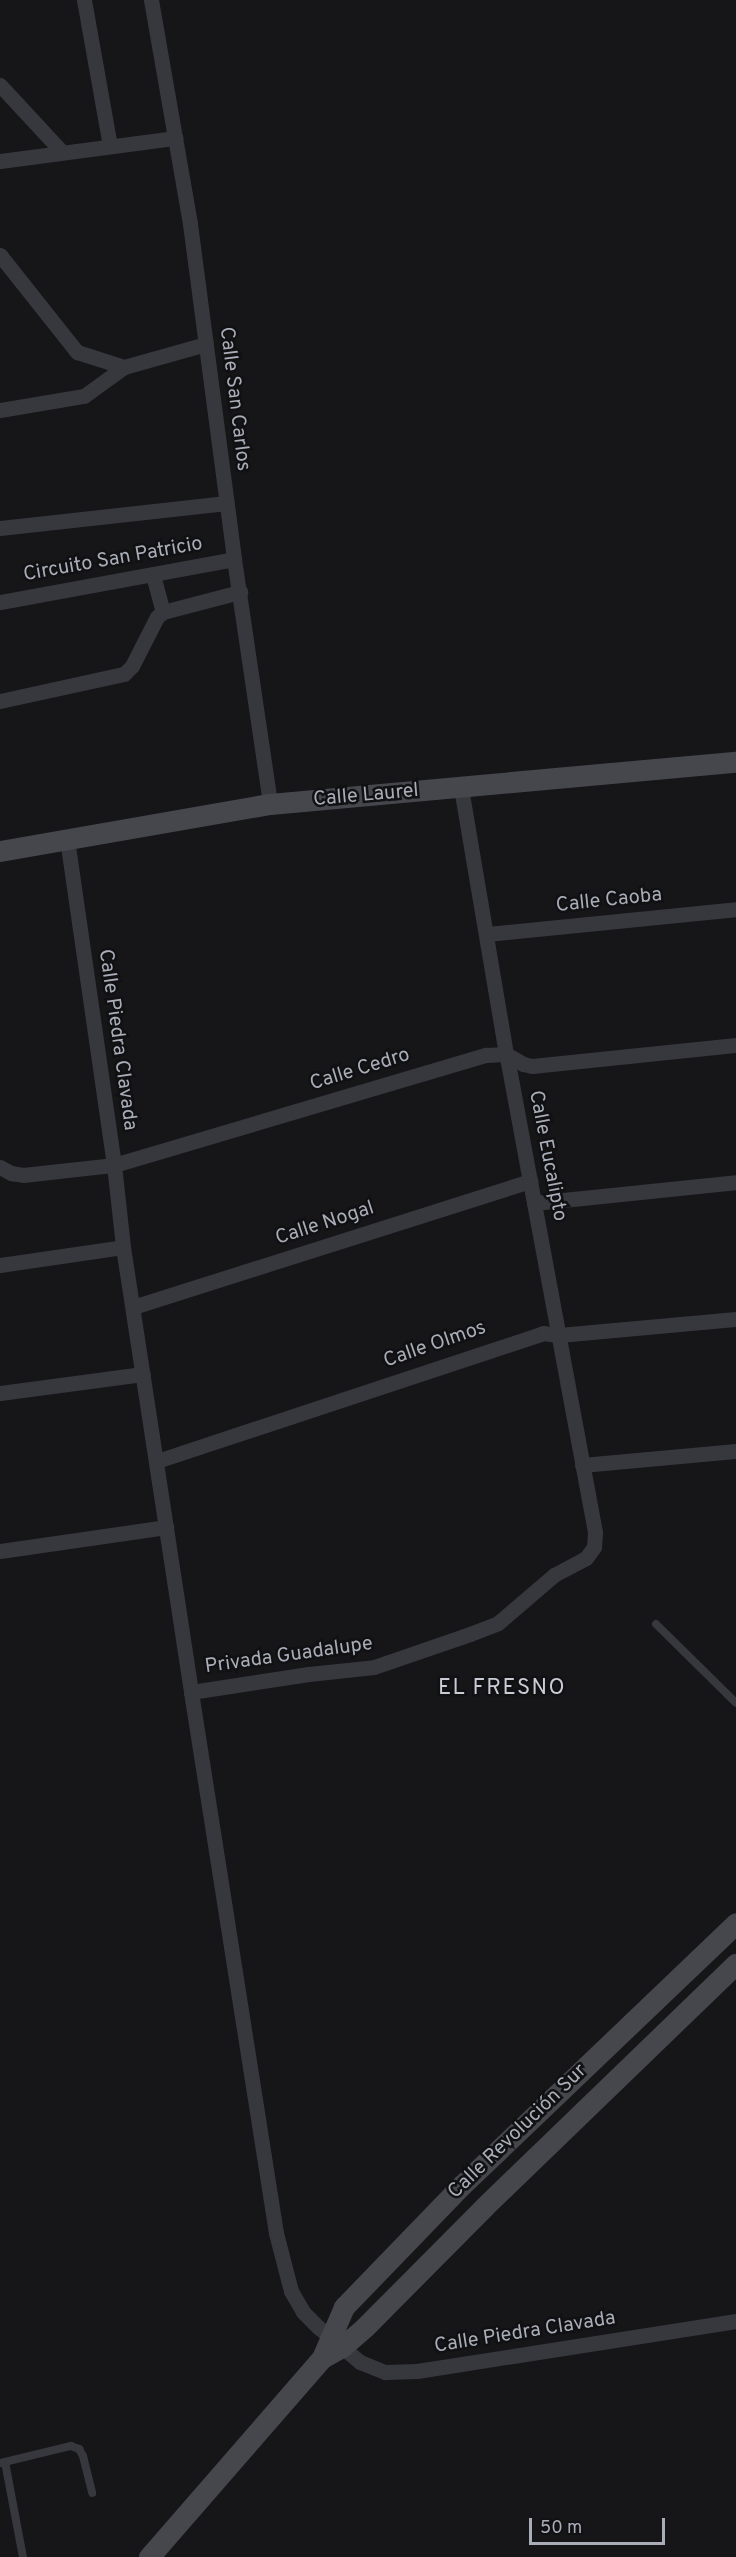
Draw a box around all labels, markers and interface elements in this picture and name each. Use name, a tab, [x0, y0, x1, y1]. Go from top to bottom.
street label: Calle San Carlos	[213, 326, 255, 472]
street label: Circuito San Patricio	[22, 532, 204, 588]
street label: Calle Laurel	[312, 779, 420, 813]
street label: Calle Caoba	[555, 884, 663, 918]
street label: Calle Piedra Clavada	[92, 948, 142, 1132]
street label: Calle Cedro	[307, 1043, 413, 1097]
street label: Calle Eucalipto	[523, 1089, 571, 1223]
street label: Calle Nogal	[273, 1197, 377, 1251]
street label: Calle Olmos	[381, 1316, 489, 1374]
street label: Privada Guadalupe	[204, 1632, 374, 1680]
district label: EL FRESNO	[438, 1676, 566, 1702]
street label: Calle Revolución Sur	[444, 2060, 592, 2204]
street label: Calle Piedra Clavada	[433, 2307, 617, 2359]
scale bar	[532, 2506, 668, 2544]
text: 50 m	[540, 2517, 582, 2540]

